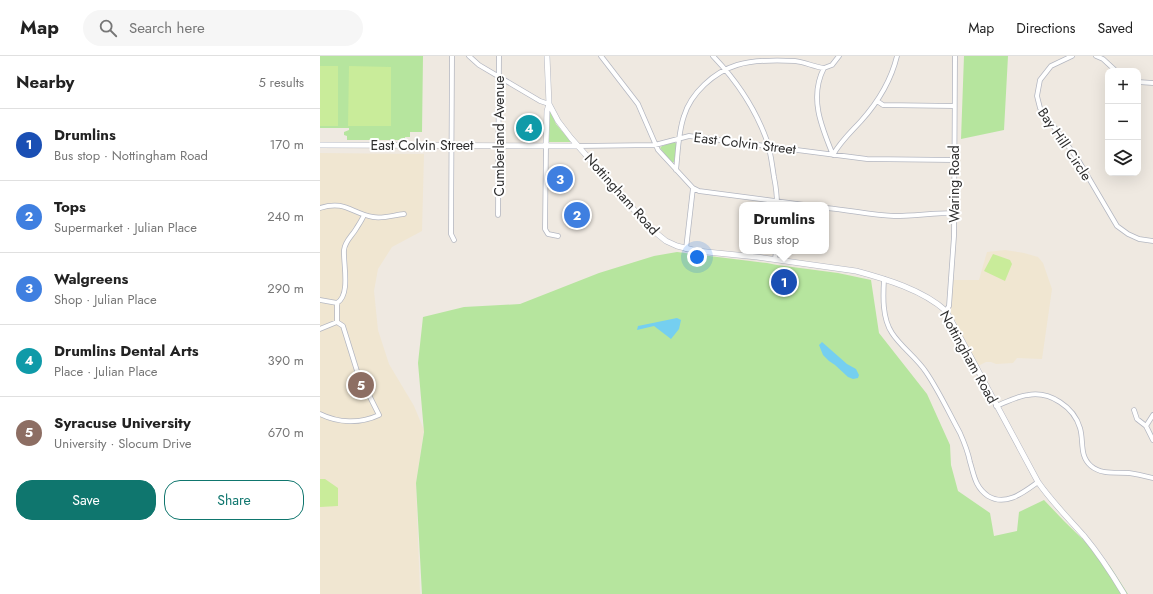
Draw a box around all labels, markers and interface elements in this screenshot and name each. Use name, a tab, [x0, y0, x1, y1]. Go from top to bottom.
search box	[83, 10, 363, 46]
text: Map	[20, 14, 59, 41]
icon: search	[97, 17, 119, 39]
text: Search here	[129, 17, 205, 39]
text: Map	[968, 18, 994, 38]
text: Directions	[1016, 18, 1076, 38]
text: Saved	[1098, 18, 1133, 38]
map controls	[1105, 68, 1141, 176]
button: +	[1105, 68, 1141, 104]
text: Nearby	[16, 70, 74, 94]
text: 5 results	[258, 73, 304, 92]
street label: Cumberland Avenue	[489, 76, 509, 196]
street label: Bay Hill Circle	[1033, 104, 1097, 184]
button: −	[1105, 104, 1141, 140]
pin: 4	[516, 113, 542, 143]
text: Drumlins	[54, 124, 116, 146]
street label: East Colvin Street	[693, 127, 798, 159]
text: 1	[26, 135, 32, 154]
text: 170 m	[269, 135, 304, 154]
street label: East Colvin Street	[371, 135, 474, 155]
button: layers	[1105, 140, 1141, 176]
street label: Waring Road	[944, 145, 964, 223]
text: Bus stop · Nottingham Road	[54, 146, 208, 165]
street label: Nottingham Road	[580, 149, 664, 239]
pin: 3	[547, 164, 573, 194]
text: Tops	[54, 196, 86, 218]
pin: 2	[564, 200, 590, 230]
popup	[739, 202, 829, 254]
text: 2	[25, 207, 33, 226]
text: 240 m	[267, 207, 304, 226]
text: Drumlins	[753, 208, 815, 230]
text: Supermarket · Julian Place	[54, 218, 197, 237]
text: Bus stop	[753, 230, 799, 249]
your location	[687, 247, 707, 267]
pin: 1	[771, 267, 797, 297]
text: Walgreens	[54, 268, 128, 290]
text: 3	[25, 279, 33, 298]
text: 290 m	[267, 279, 304, 298]
text: Shop · Julian Place	[54, 290, 157, 309]
street label: Nottingham Road	[935, 307, 1003, 407]
text: Drumlins Dental Arts	[54, 340, 199, 362]
text: 4	[24, 351, 34, 370]
text: 390 m	[268, 351, 304, 370]
text: Place · Julian Place	[54, 362, 158, 381]
pin: 5	[348, 370, 374, 400]
text: Syracuse University	[54, 412, 191, 434]
text: 5	[25, 423, 33, 442]
text: 670 m	[268, 423, 304, 442]
text: University · Slocum Drive	[54, 434, 191, 453]
button: Save	[16, 480, 156, 520]
button: Share	[164, 480, 304, 520]

